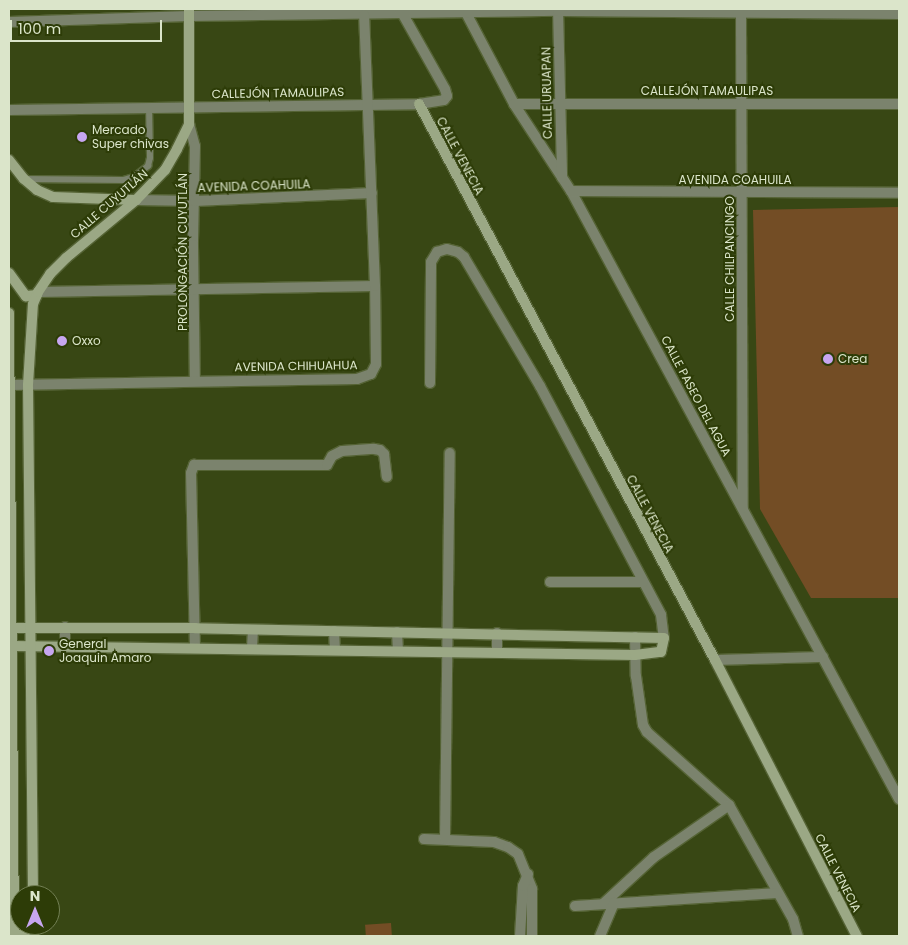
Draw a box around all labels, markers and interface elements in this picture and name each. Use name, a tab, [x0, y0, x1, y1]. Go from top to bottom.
scale bar	[12, 10, 165, 42]
text: 100 m	[18, 18, 61, 39]
street label: CALLE URUAPAN	[539, 47, 555, 139]
street label: CALLEJÓN TAMAULIPAS	[641, 84, 773, 98]
street label: CALLEJÓN TAMAULIPAS	[212, 85, 344, 101]
street label: CALLE VENECIA	[433, 115, 487, 197]
place label: Mercado Super chivas	[92, 123, 169, 151]
marker: Mercado Super chivas	[76, 131, 88, 143]
street label: CALLE CUYUTLÁN	[67, 167, 151, 241]
street label: PROLONGACIÓN CUYUTLÁN	[176, 173, 190, 331]
street label: AVENIDA COAHUILA	[679, 173, 791, 187]
street label: AVENIDA COAHUILA	[197, 177, 311, 195]
street label: CALLE CHILPANCINGO	[723, 196, 737, 322]
street label: CALLE PASEO DEL AGUA	[658, 333, 734, 459]
place label: Oxxo	[72, 334, 101, 348]
marker: Oxxo	[56, 335, 68, 347]
place label: Crea	[838, 352, 867, 366]
marker: Crea	[822, 353, 834, 365]
street label: AVENIDA CHIHUAHUA	[234, 358, 358, 374]
street label: CALLE VENECIA	[623, 473, 677, 555]
place label: General Joaquin Amaro	[59, 637, 151, 665]
marker: General Joaquin Amaro	[43, 645, 55, 657]
street label: CALLE VENECIA	[812, 831, 864, 915]
north arrow	[10, 885, 60, 935]
text: N	[30, 886, 40, 906]

